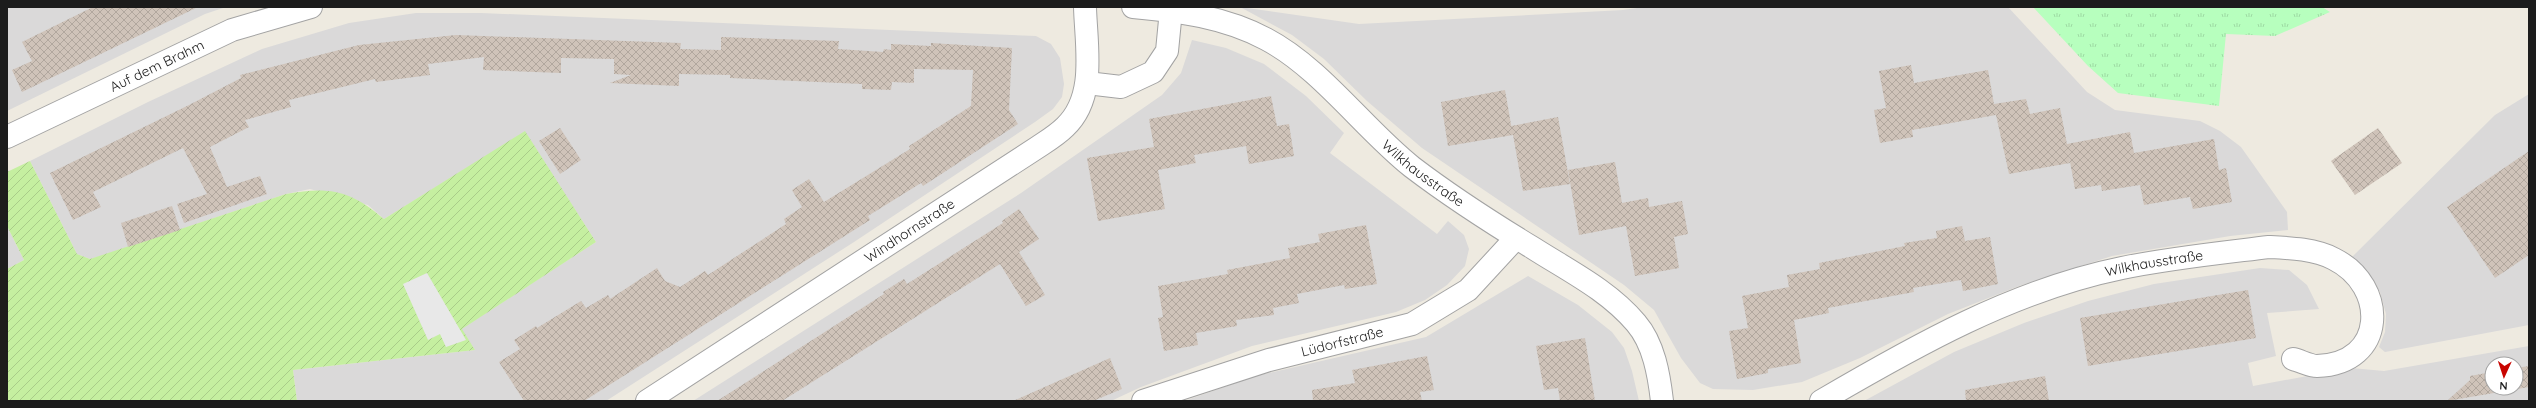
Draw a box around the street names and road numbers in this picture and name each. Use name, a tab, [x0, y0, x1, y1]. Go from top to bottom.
street label: Auf dem Brahm	[107, 36, 207, 96]
street label: Wilkhausstraße	[1378, 136, 1468, 211]
street label: Windhornstraße	[861, 194, 958, 266]
street label: Wilkhausstraße	[2103, 246, 2204, 280]
street label: Lüdorfstraße	[1299, 323, 1385, 361]

